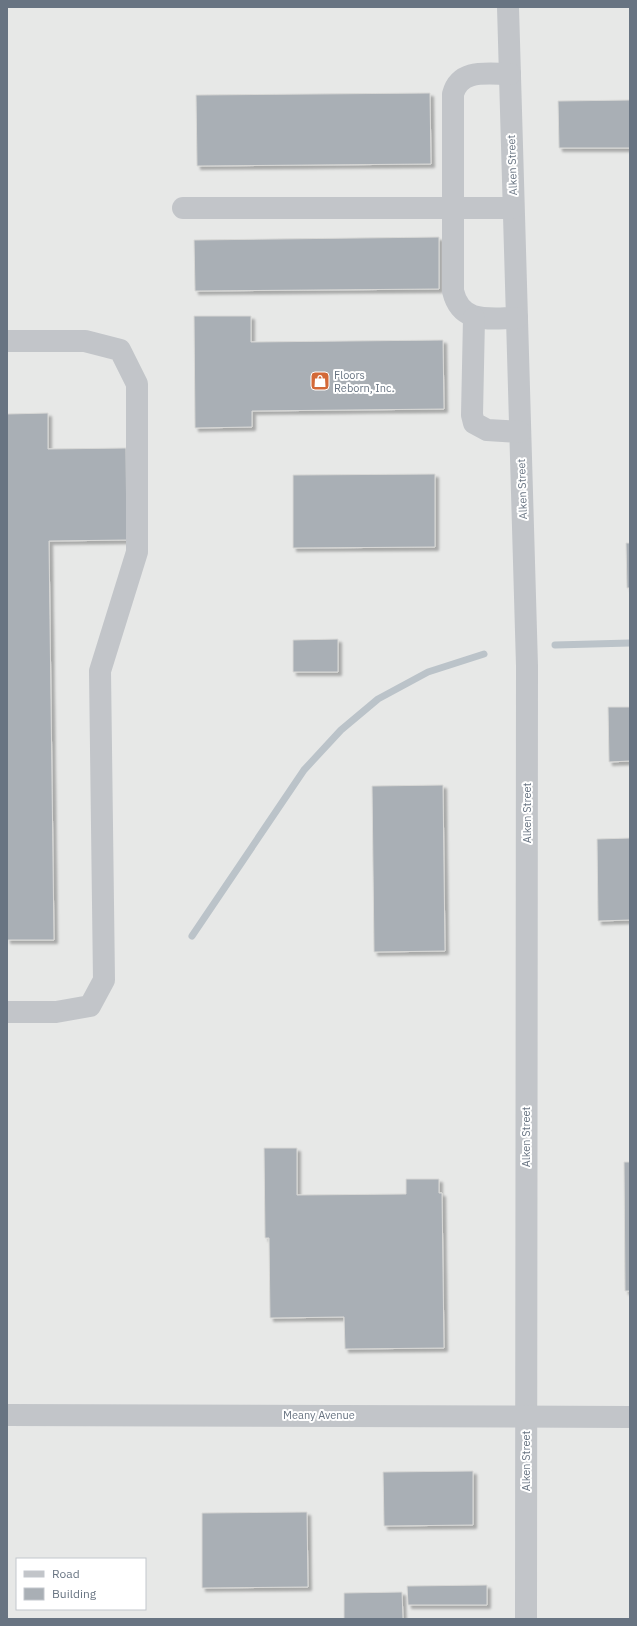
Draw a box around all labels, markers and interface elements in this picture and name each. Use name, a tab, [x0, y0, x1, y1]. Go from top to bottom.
street label: Alken Street	[504, 134, 520, 196]
place label: Floors Reborn, Inc.	[334, 368, 395, 395]
shop icon: Floors Reborn, Inc.	[309, 370, 331, 392]
street label: Alken Street	[514, 458, 530, 520]
street label: Alken Street	[520, 783, 534, 843]
street label: Alken Street	[519, 1107, 533, 1167]
street label: Meany Avenue	[283, 1408, 355, 1422]
street label: Alken Street	[519, 1431, 533, 1491]
legend	[16, 1558, 146, 1610]
text: Road	[52, 1566, 80, 1581]
text: Building	[52, 1586, 97, 1601]

